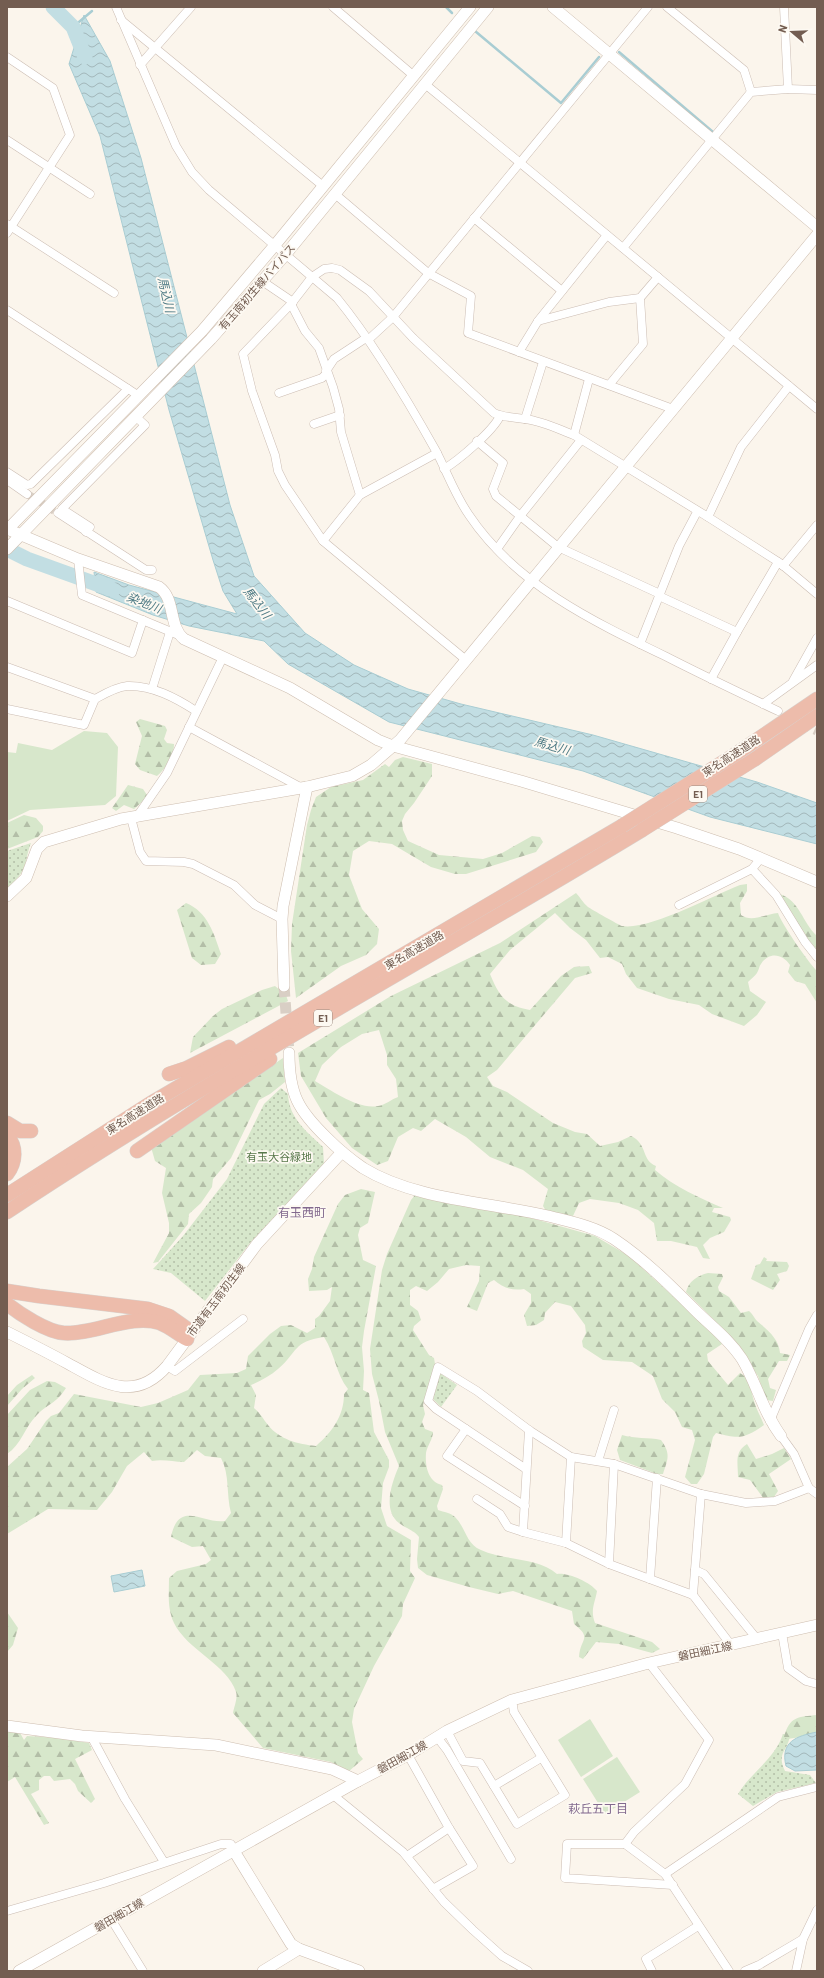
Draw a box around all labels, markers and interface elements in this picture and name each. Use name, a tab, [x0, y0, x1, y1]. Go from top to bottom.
north arrow	[772, 12, 812, 52]
text: N	[775, 23, 789, 34]
street label: 有玉南初生線バイパス	[216, 241, 298, 332]
water label: 馬込川	[156, 276, 178, 316]
water label: 馬込川	[241, 584, 276, 622]
water label: 染地川	[125, 589, 166, 616]
street label: 東名高速道路	[700, 732, 762, 779]
water label: 馬込川	[533, 733, 573, 757]
road number: E1	[689, 786, 707, 802]
street label: 東名高速道路	[382, 927, 446, 972]
road number: E1	[314, 1010, 332, 1026]
street label: 東名高速道路	[103, 1091, 166, 1137]
park label: 有玉大谷緑地	[246, 1150, 312, 1163]
district label: 有玉西町	[278, 1205, 326, 1219]
street label: 市道有玉南初生線	[184, 1261, 247, 1339]
street label: 磐田細江線	[677, 1638, 733, 1663]
street label: 磐田細江線	[375, 1738, 429, 1776]
district label: 萩丘五丁目	[568, 1801, 628, 1815]
street label: 磐田細江線	[92, 1895, 146, 1934]

